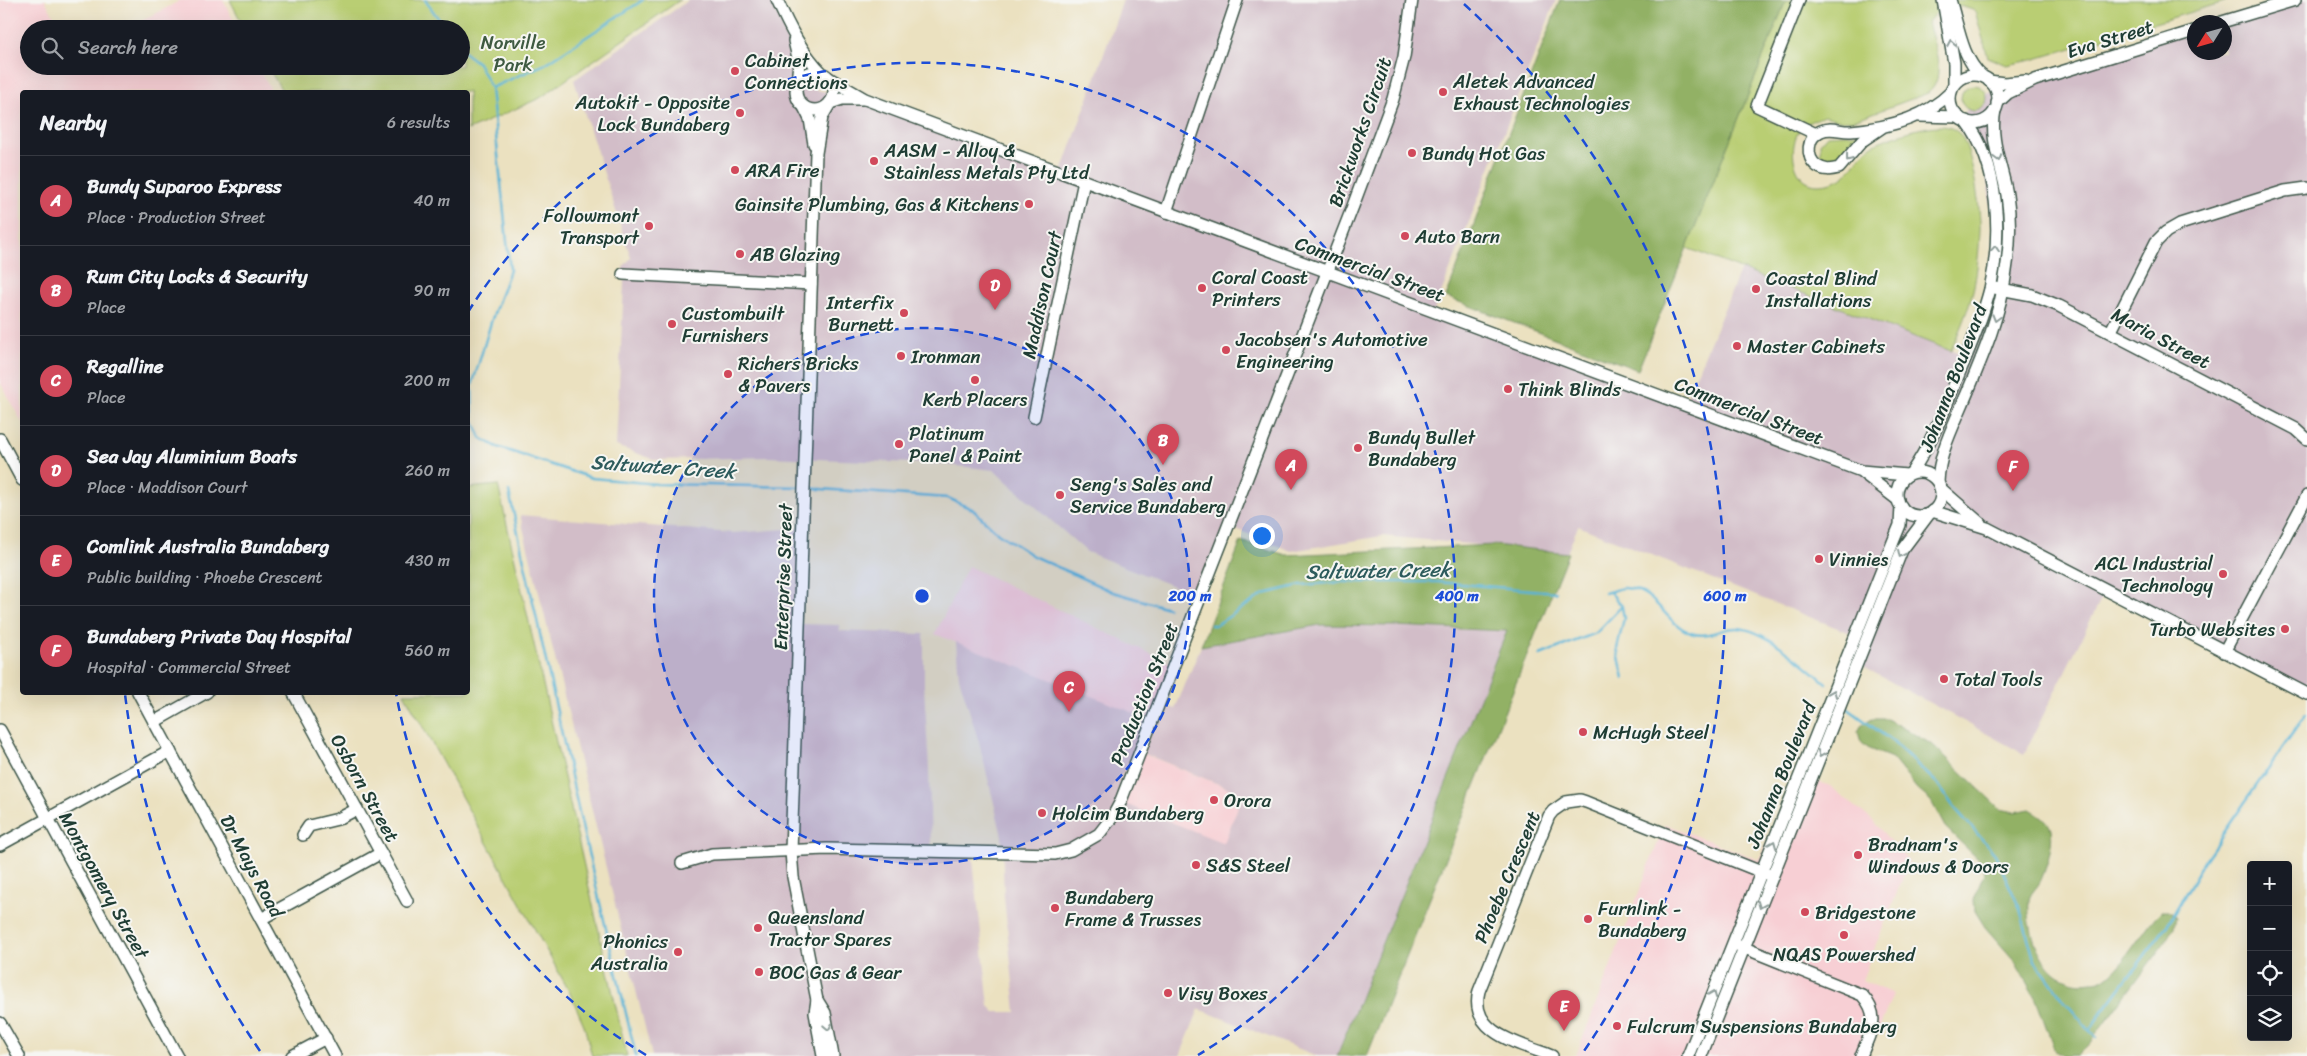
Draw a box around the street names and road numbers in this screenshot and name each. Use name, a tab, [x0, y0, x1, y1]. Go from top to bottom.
street label: Eva Street	[2063, 10, 2157, 68]
street label: Brickworks Circuit	[1319, 52, 1401, 212]
street label: Maddison Court	[1012, 227, 1072, 362]
street label: Commercial Street	[1290, 227, 1450, 311]
street label: Johanna Boulevard	[1909, 298, 1997, 458]
street label: Maria Street	[2105, 298, 2217, 378]
street label: Commercial Street	[1670, 367, 1828, 455]
street label: Enterprise Street	[764, 502, 802, 651]
street label: Production Street	[1100, 618, 1188, 770]
street label: Johanna Boulevard	[1736, 695, 1826, 854]
street label: Osborn Street	[322, 728, 408, 848]
street label: Montgomery Street	[50, 805, 159, 966]
street label: Phoebe Crescent	[1464, 806, 1550, 948]
street label: Dr Mays Road	[211, 808, 294, 925]

